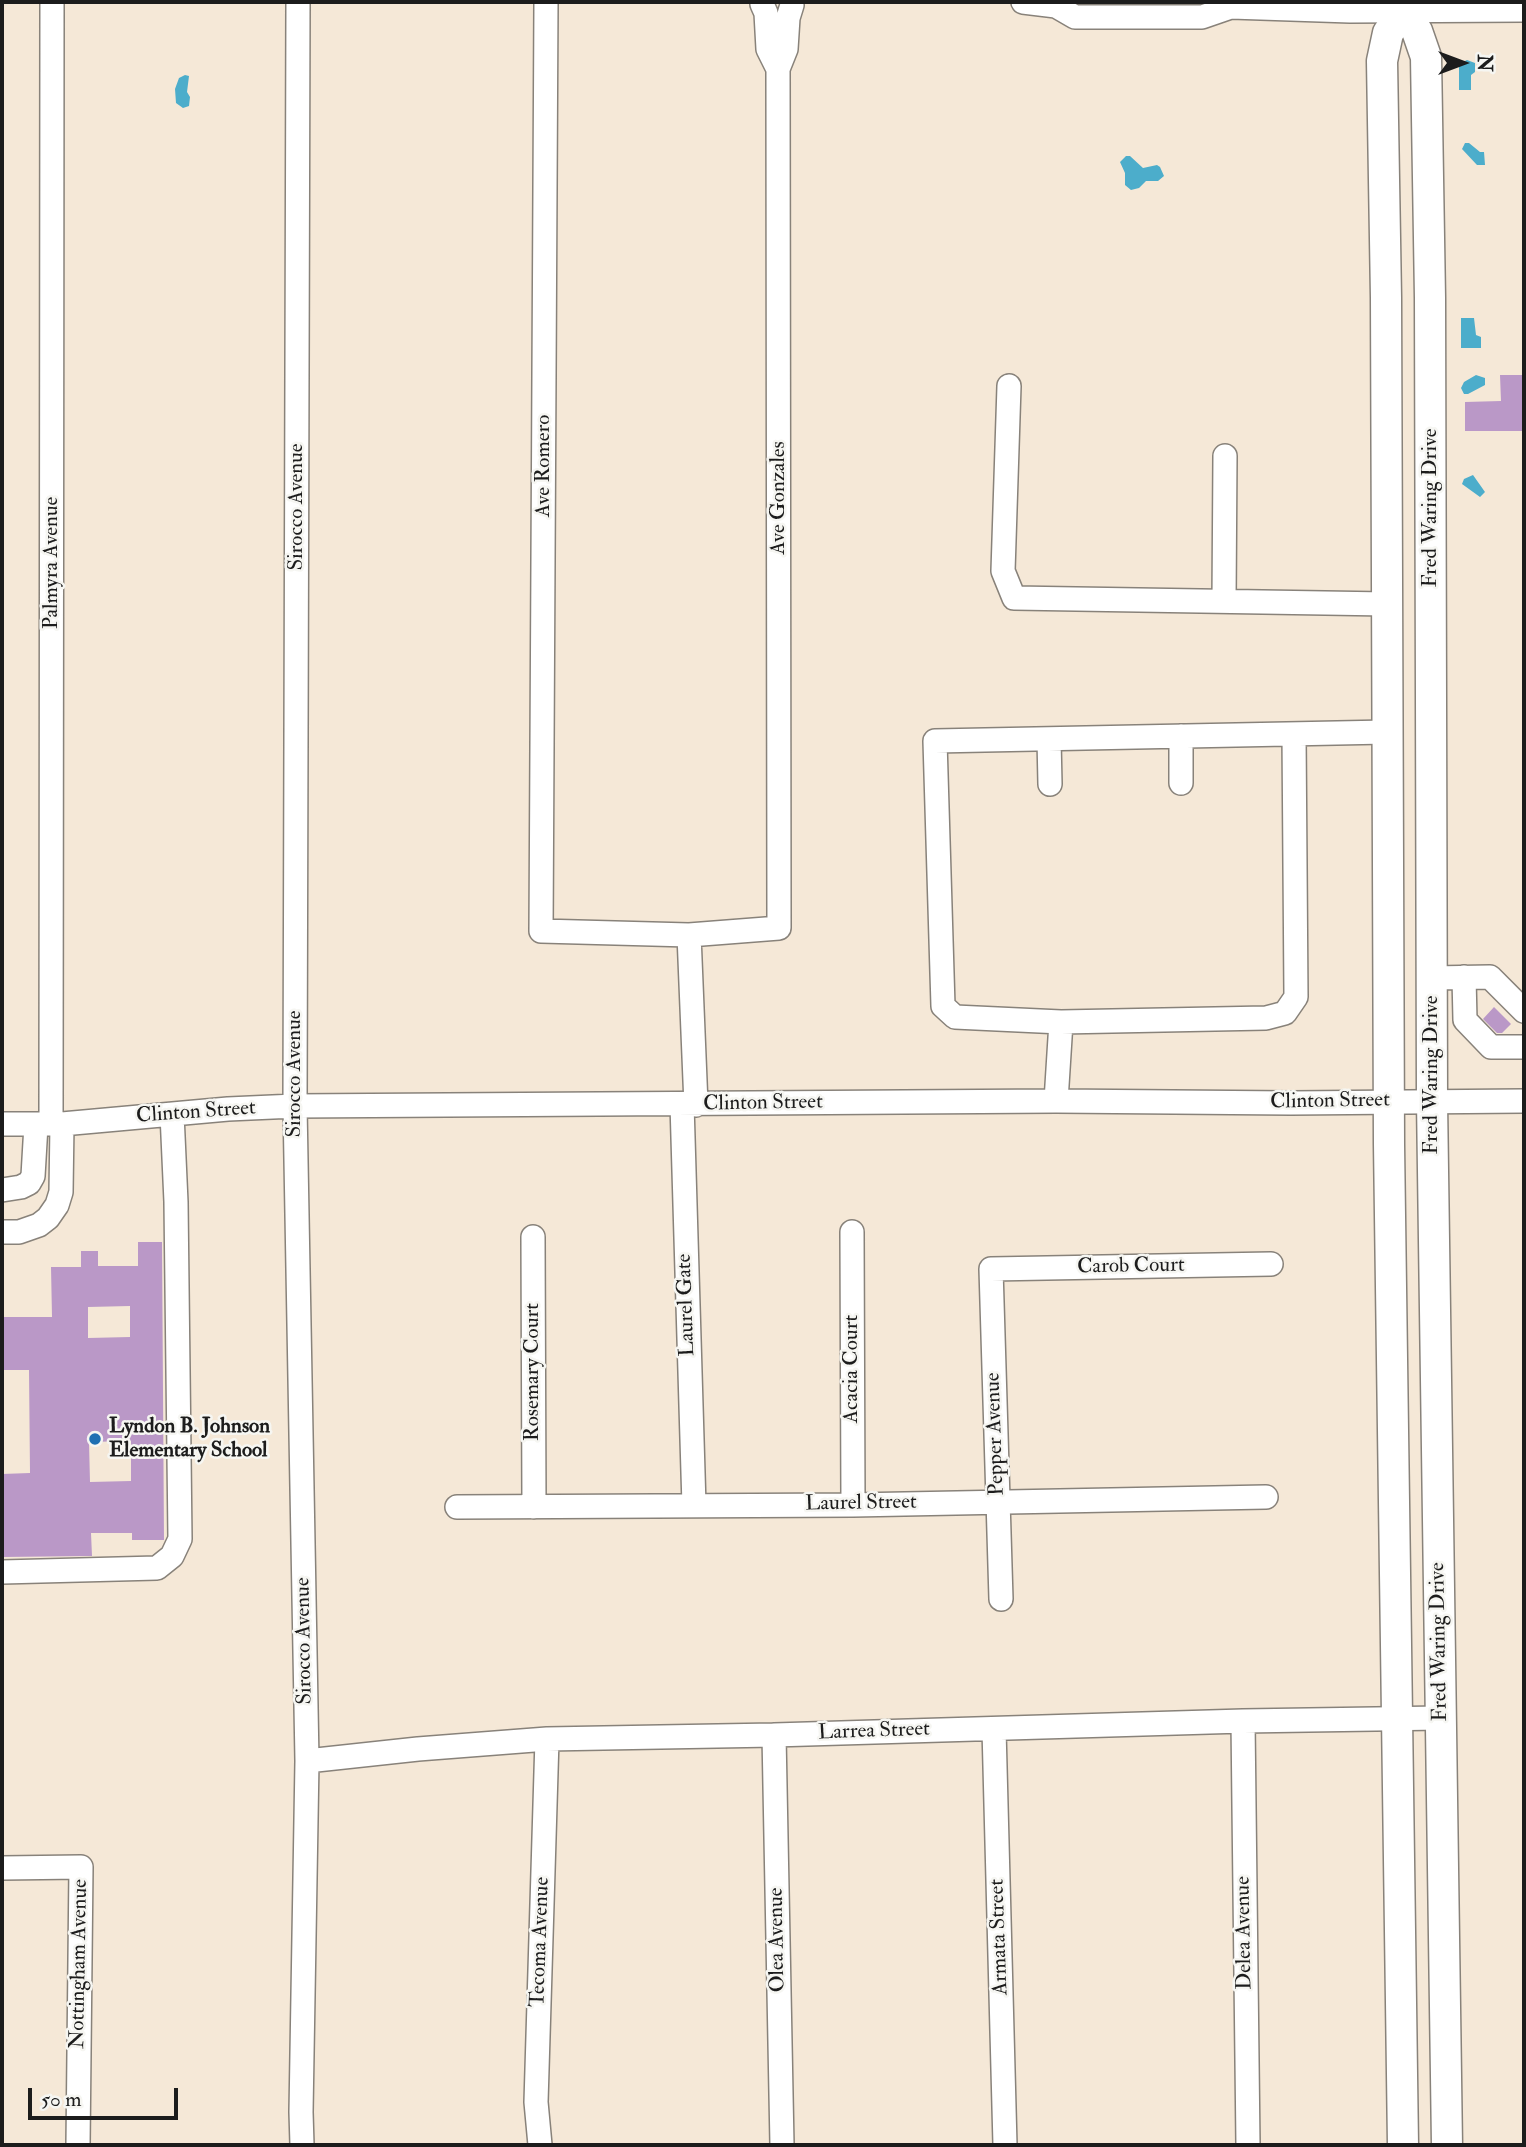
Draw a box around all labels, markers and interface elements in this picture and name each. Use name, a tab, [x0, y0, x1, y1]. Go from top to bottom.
north arrow	[1428, 28, 1498, 98]
text: N	[1472, 54, 1496, 72]
street label: Ave Romero	[531, 415, 557, 517]
street label: Fred Waring Drive	[1418, 428, 1444, 588]
street label: Ave Gonzales	[766, 441, 792, 555]
street label: Sirocco Avenue	[284, 443, 310, 571]
street label: Palmyra Avenue	[39, 497, 65, 629]
street label: Fred Waring Drive	[1419, 995, 1445, 1155]
street label: Sirocco Avenue	[282, 1010, 308, 1138]
street label: Clinton Street	[1270, 1088, 1390, 1116]
street label: Clinton Street	[703, 1090, 823, 1118]
street label: Clinton Street	[135, 1096, 257, 1130]
street label: Laurel Gate	[673, 1253, 701, 1357]
street label: Carob Court	[1077, 1253, 1185, 1281]
street label: Rosemary Court	[520, 1303, 546, 1441]
street label: Acacia Court	[839, 1315, 865, 1423]
street label: Pepper Avenue	[981, 1372, 1011, 1496]
place label: Lyndon B. Johnson Elementary School	[109, 1414, 270, 1464]
marker: Lyndon B. Johnson Elementary School	[87, 1431, 103, 1447]
street label: Laurel Street	[805, 1490, 917, 1518]
street label: Fred Waring Drive	[1426, 1562, 1454, 1722]
street label: Sirocco Avenue	[291, 1577, 319, 1705]
street label: Larrea Street	[818, 1717, 930, 1747]
street label: Tecoma Avenue	[526, 1876, 556, 2008]
street label: Delea Avenue	[1231, 1876, 1259, 1990]
street label: Armata Street	[985, 1878, 1015, 1996]
street label: Nottingham Avenue	[66, 1879, 94, 2049]
street label: Olea Avenue	[764, 1887, 792, 1993]
scale bar	[32, 2074, 182, 2118]
text: 50 m	[41, 2086, 82, 2113]

